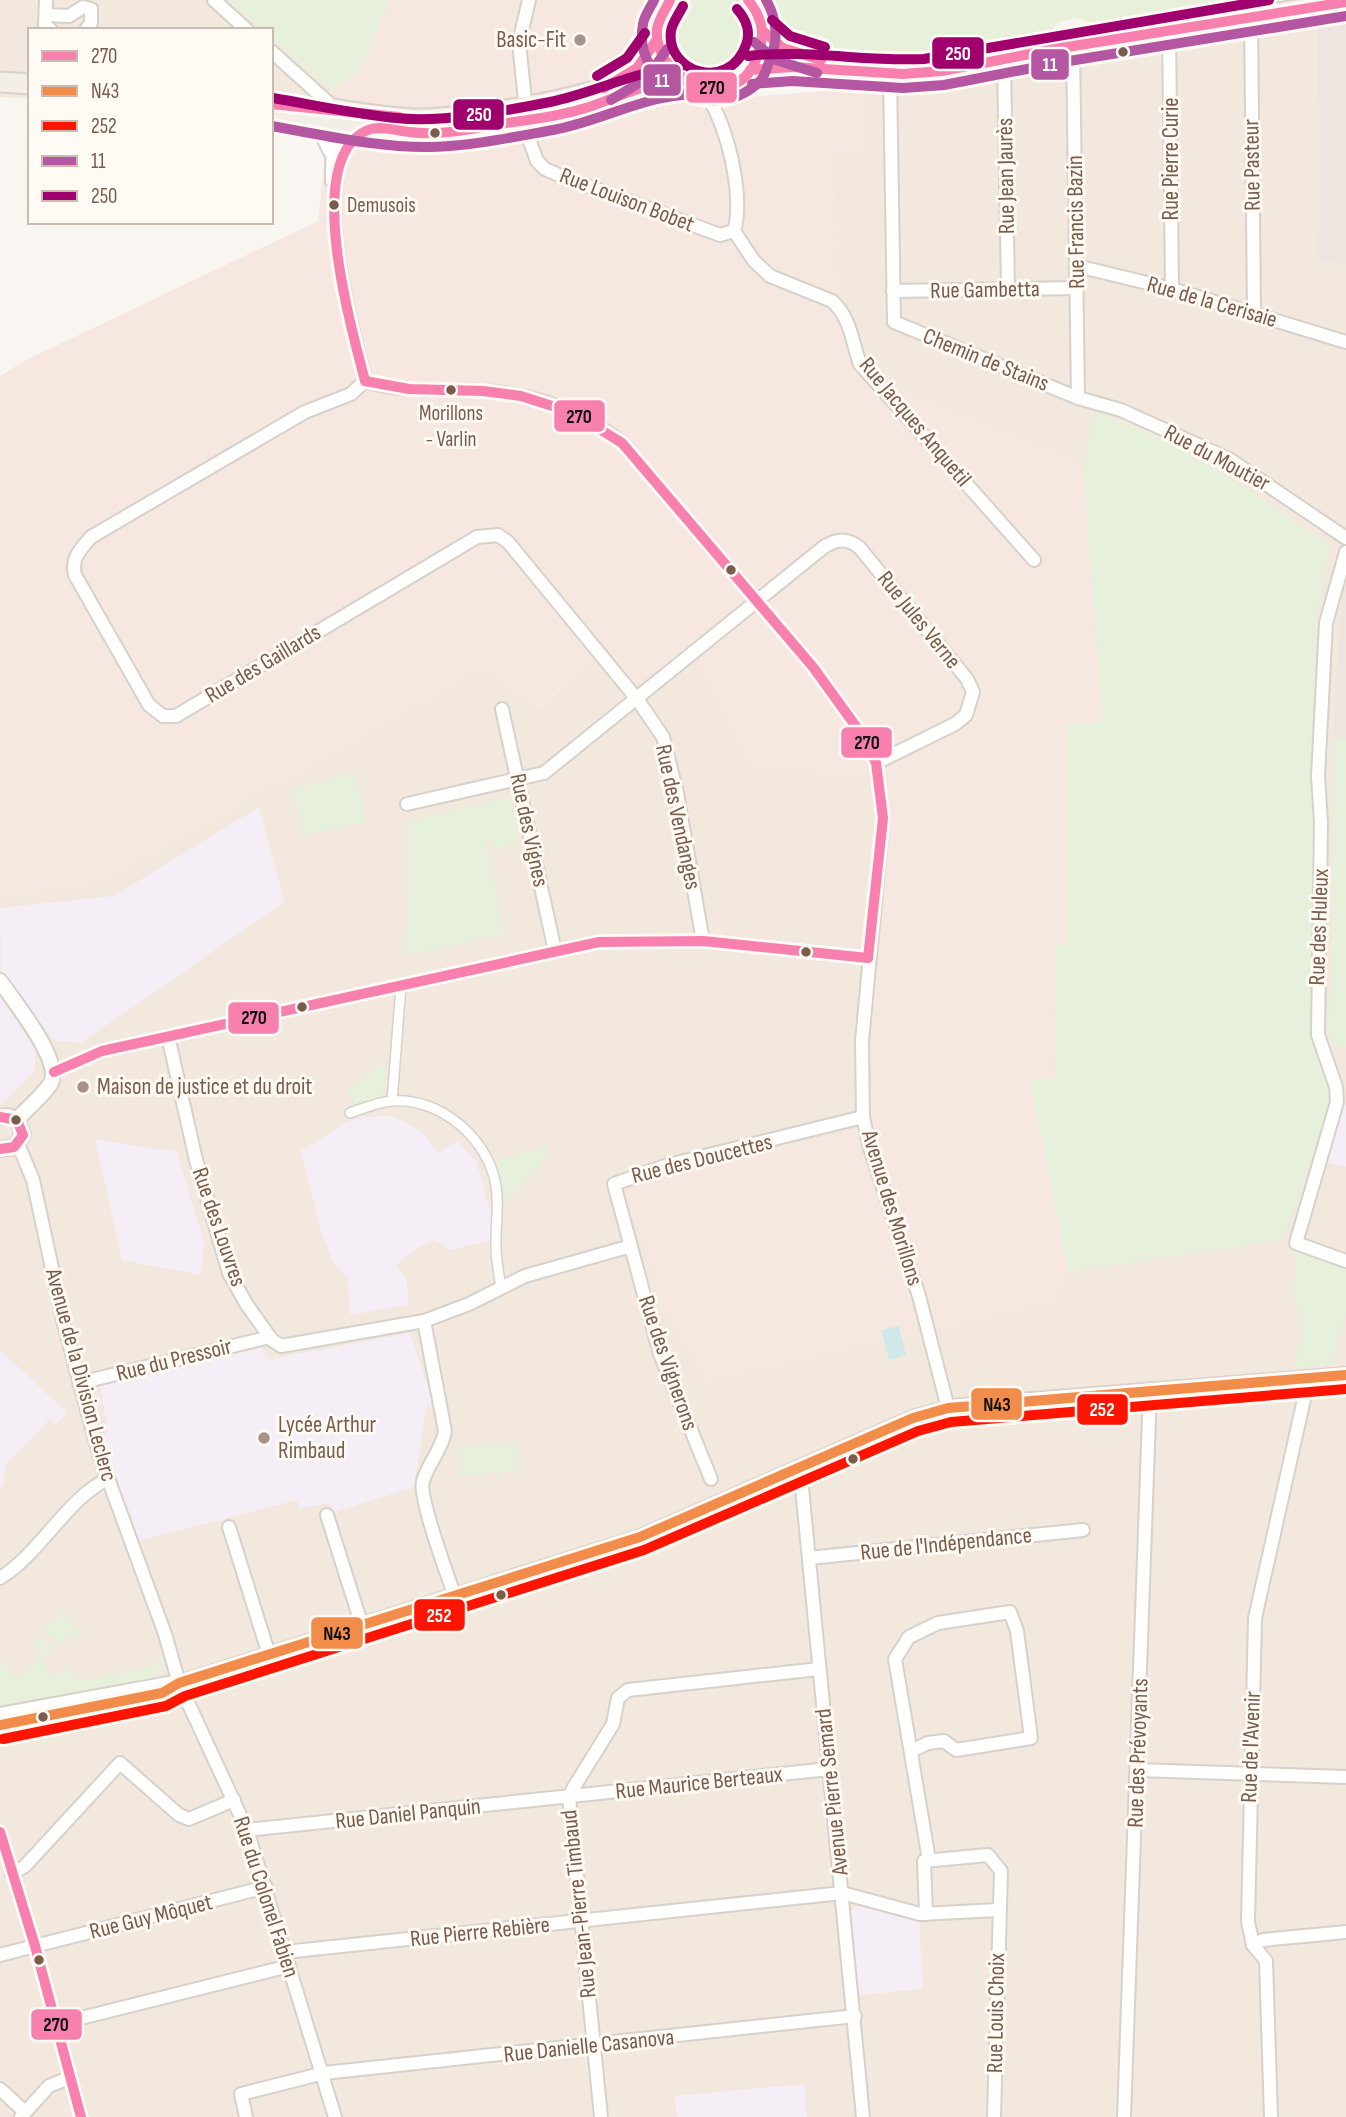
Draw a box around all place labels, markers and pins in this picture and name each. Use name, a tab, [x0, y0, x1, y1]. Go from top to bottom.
place label: Basic-Fit	[496, 26, 566, 54]
marker: Basic-Fit	[572, 32, 588, 48]
unlabelled marker	[1116, 45, 1130, 59]
unlabelled marker	[428, 126, 442, 140]
place label: Demusois	[347, 193, 416, 218]
marker: Demusois	[327, 198, 341, 212]
marker: Morillons - Varlin	[444, 383, 458, 397]
place label: Morillons - Varlin	[419, 401, 483, 452]
unlabelled marker	[724, 563, 738, 577]
unlabelled marker	[799, 945, 813, 959]
unlabelled marker	[295, 1000, 309, 1014]
place label: Maison de justice et du droit	[97, 1073, 312, 1101]
marker: Maison de justice et du droit	[75, 1079, 91, 1095]
unlabelled marker	[9, 1113, 23, 1127]
place label: Lycée Arthur Rimbaud	[278, 1411, 377, 1465]
marker: Lycée Arthur Rimbaud	[256, 1430, 272, 1446]
unlabelled marker	[846, 1452, 860, 1466]
unlabelled marker	[494, 1588, 508, 1602]
unlabelled marker	[36, 1710, 50, 1724]
unlabelled marker	[32, 1953, 46, 1967]

